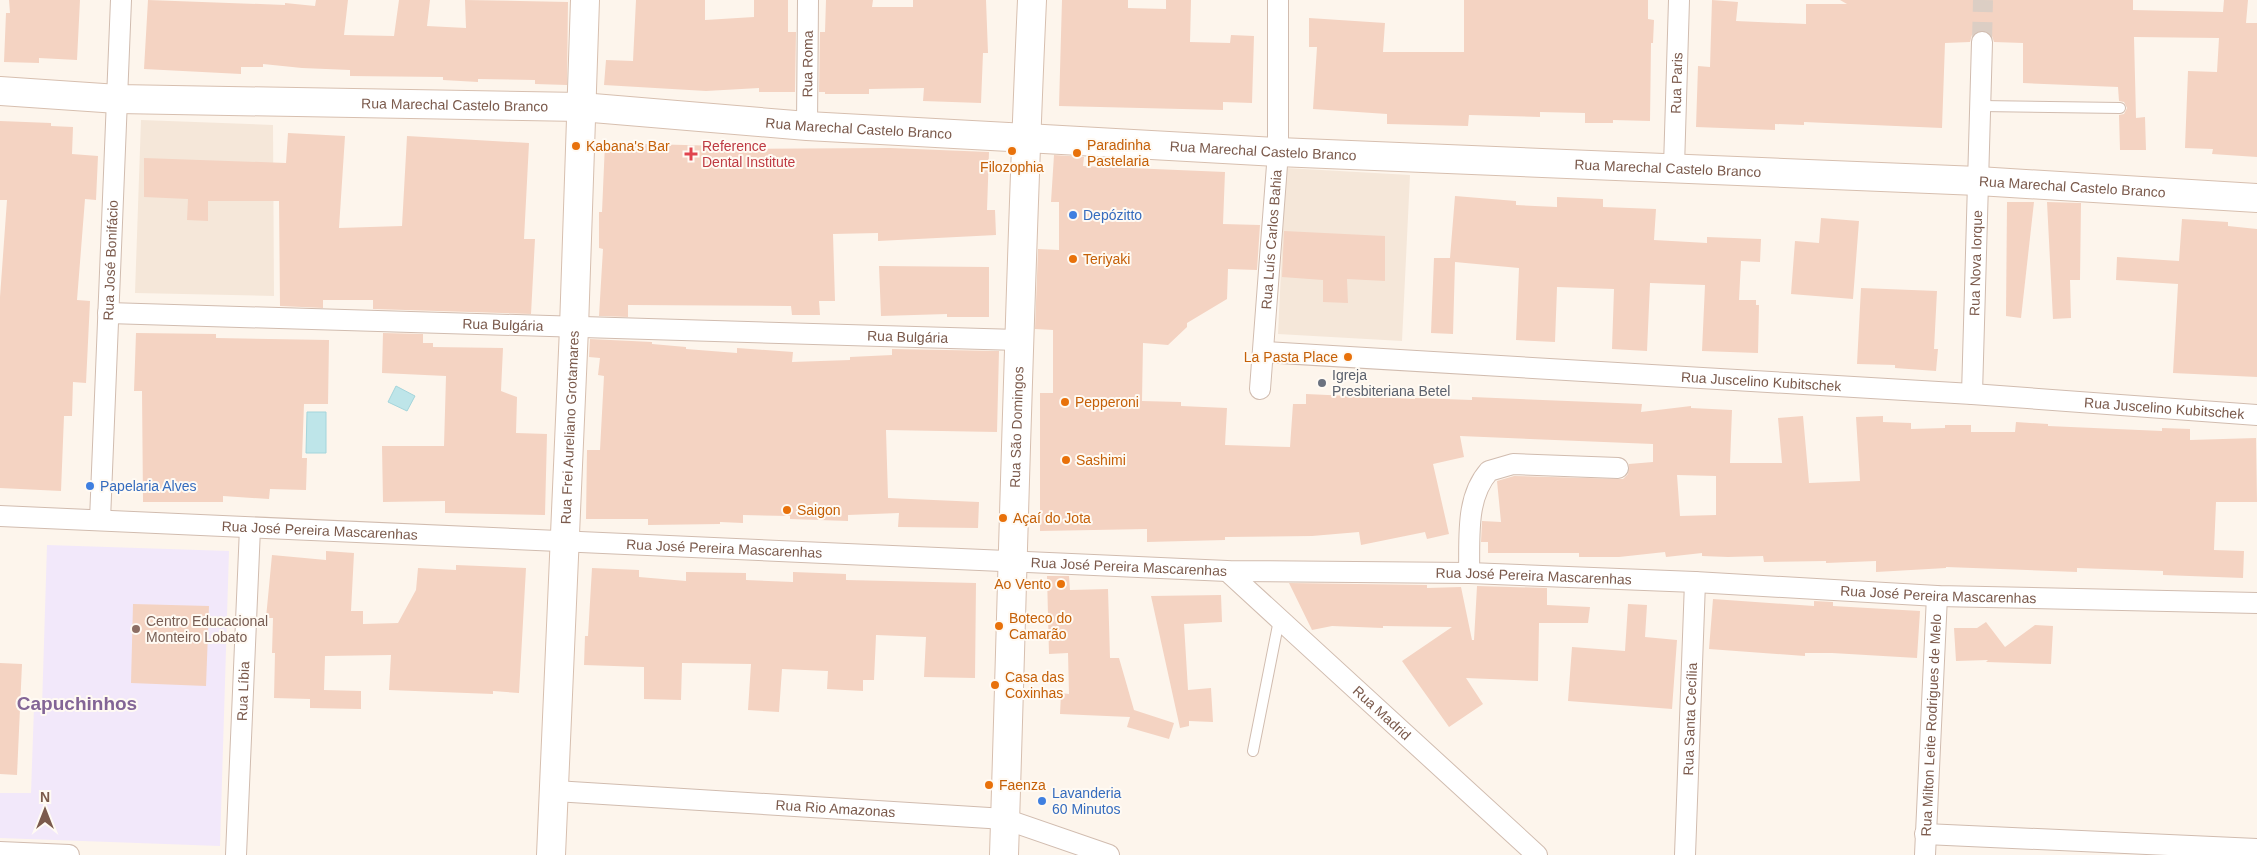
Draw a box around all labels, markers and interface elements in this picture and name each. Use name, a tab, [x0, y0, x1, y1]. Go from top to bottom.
street label: Rua Roma	[799, 30, 816, 98]
street label: Rua Paris	[1668, 52, 1685, 114]
street label: Rua Marechal Castelo Branco	[361, 95, 548, 114]
street label: Rua Marechal Castelo Branco	[765, 115, 953, 142]
place label: Paradinha Pastelaria	[1087, 137, 1151, 169]
place label: Kabana's Bar	[586, 138, 670, 154]
place label: Reference Dental Institute	[702, 138, 796, 170]
street label: Rua Marechal Castelo Branco	[1169, 138, 1357, 163]
marker: Kabana's Bar	[570, 140, 582, 152]
marker: Filozophia	[1006, 145, 1018, 157]
marker: Reference Dental Institute	[684, 147, 698, 161]
marker: Paradinha Pastelaria	[1071, 147, 1083, 159]
street label: Rua Marechal Castelo Branco	[1574, 156, 1762, 180]
place label: Filozophia	[980, 159, 1044, 175]
street label: Rua Luís Carlos Bahia	[1258, 169, 1285, 310]
street label: Rua Marechal Castelo Branco	[1979, 173, 2166, 200]
street label: Rua José Bonifácio	[100, 199, 121, 321]
place label: Depózitto	[1083, 207, 1142, 223]
marker: Depózitto	[1067, 209, 1079, 221]
street label: Rua Nova Iorque	[1966, 210, 1985, 316]
place label: Teriyaki	[1083, 251, 1130, 267]
marker: Teriyaki	[1067, 253, 1079, 265]
street label: Rua Bulgária	[462, 316, 544, 334]
street label: Rua Bulgária	[867, 328, 949, 346]
street label: Rua Frei Aureliano Grotamares	[557, 330, 582, 525]
place label: La Pasta Place	[1244, 349, 1338, 365]
marker: La Pasta Place	[1342, 351, 1354, 363]
street label: Rua São Domingos	[1007, 366, 1026, 488]
place label: Igreja Presbiteriana Betel	[1332, 367, 1450, 399]
street label: Rua Juscelino Kubitschek	[1681, 369, 1843, 394]
marker: Igreja Presbiteriana Betel	[1316, 377, 1328, 389]
place label: Pepperoni	[1075, 394, 1139, 410]
street label: Rua Juscelino Kubitschek	[2084, 394, 2246, 422]
marker: Pepperoni	[1059, 396, 1071, 408]
place label: Sashimi	[1076, 452, 1126, 468]
marker: Sashimi	[1060, 454, 1072, 466]
place label: Papelaria Alves	[100, 478, 197, 494]
marker: Papelaria Alves	[84, 480, 96, 492]
place label: Saigon	[797, 502, 841, 518]
marker: Saigon	[781, 504, 793, 516]
place label: Açaí do Jota	[1013, 510, 1091, 526]
marker: Açaí do Jota	[997, 512, 1009, 524]
street label: Rua José Pereira Mascarenhas	[221, 518, 418, 543]
street label: Rua José Pereira Mascarenhas	[626, 536, 823, 561]
street label: Rua José Pereira Mascarenhas	[1030, 554, 1227, 579]
street label: Rua José Pereira Mascarenhas	[1436, 565, 1632, 587]
place label: Ao Vento	[994, 576, 1051, 592]
marker: Ao Vento	[1055, 578, 1067, 590]
street label: Rua José Pereira Mascarenhas	[1840, 582, 2036, 606]
place label: Boteco do Camarão	[1009, 610, 1072, 642]
place label: Centro Educacional Monteiro Lobato	[146, 613, 268, 645]
street label: Rua Milton Leite Rodrigues de Melo	[1918, 613, 1944, 837]
marker: Boteco do Camarão	[993, 620, 1005, 632]
marker: Centro Educacional Monteiro Lobato	[130, 623, 142, 635]
street label: Rua Líbia	[234, 661, 252, 721]
street label: Rua Santa Cecília	[1680, 662, 1700, 776]
place label: Casa das Coxinhas	[1005, 669, 1064, 701]
marker: Casa das Coxinhas	[989, 679, 1001, 691]
street label: Rua Madrid	[1350, 682, 1414, 743]
district label: Capuchinhos	[17, 693, 137, 714]
place label: Faenza	[999, 777, 1046, 793]
marker: Faenza	[983, 779, 995, 791]
north arrow	[20, 785, 70, 835]
place label: Lavanderia 60 Minutos	[1052, 785, 1121, 817]
text: N	[40, 789, 50, 805]
marker: Lavanderia 60 Minutos	[1036, 795, 1048, 807]
street label: Rua Rio Amazonas	[775, 797, 896, 820]

